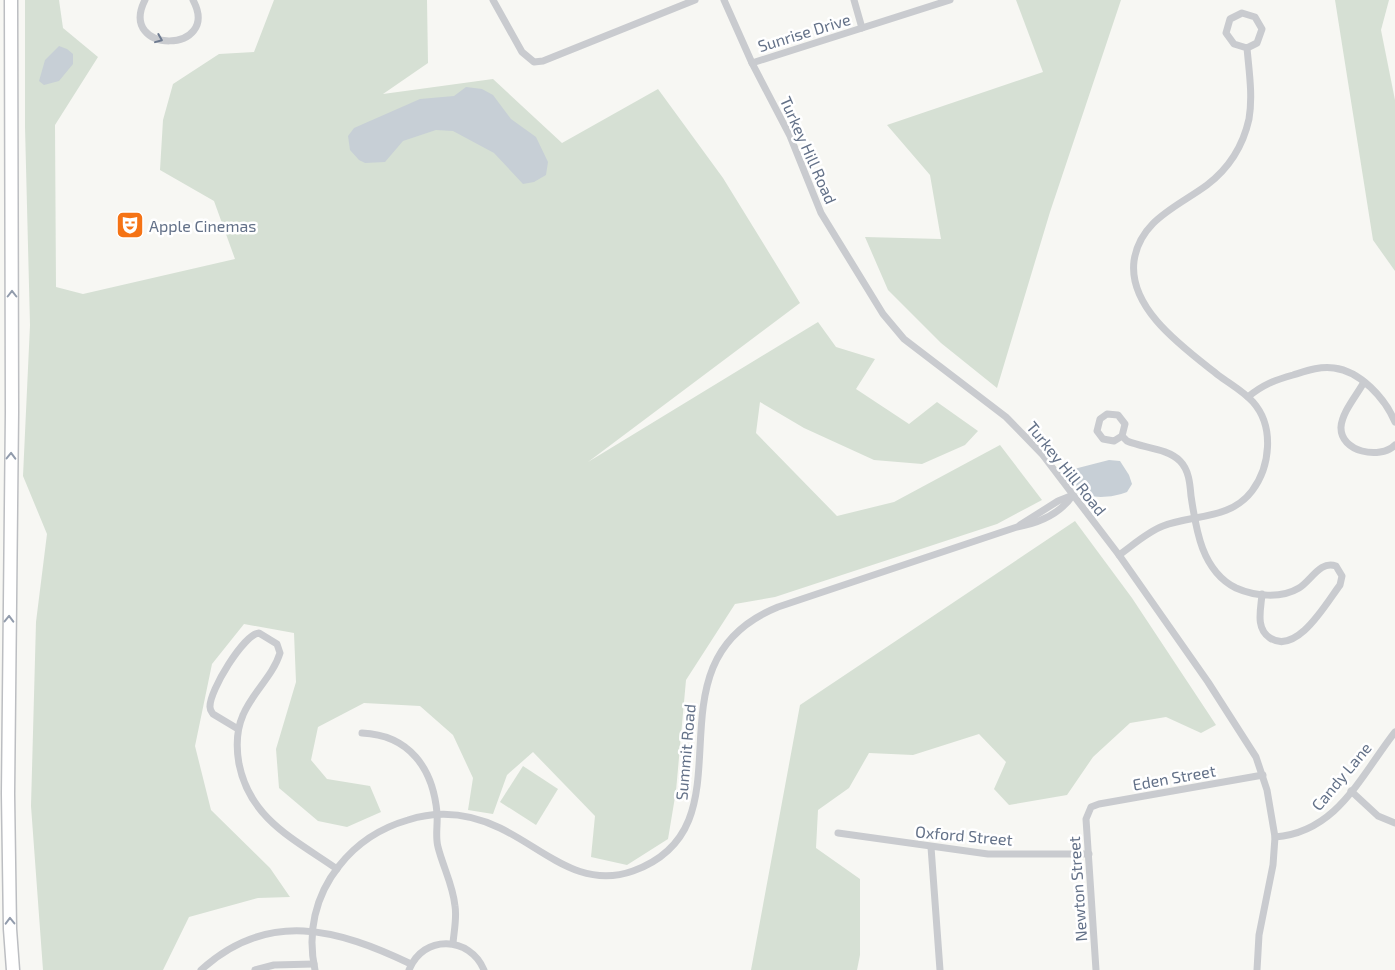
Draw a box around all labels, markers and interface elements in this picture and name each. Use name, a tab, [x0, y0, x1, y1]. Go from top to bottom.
street label: Sunrise Drive	[755, 9, 853, 55]
one-way arrow	[154, 33, 163, 44]
street label: Turkey Hill Road	[777, 93, 841, 207]
theatre icon: Apple Cinemas	[115, 210, 145, 240]
place label: Apple Cinemas	[149, 216, 256, 235]
one-way arrow	[7, 290, 17, 298]
street label: Turkey Hill Road	[1023, 417, 1111, 519]
one-way arrow	[6, 452, 17, 460]
one-way arrow	[4, 615, 14, 622]
street label: Summit Road	[671, 703, 699, 801]
street label: Candy Lane	[1307, 738, 1375, 814]
street label: Eden Street	[1131, 760, 1217, 794]
street label: Oxford Street	[915, 821, 1013, 849]
street label: Newton Street	[1064, 836, 1090, 942]
one-way arrow	[4, 917, 15, 925]

